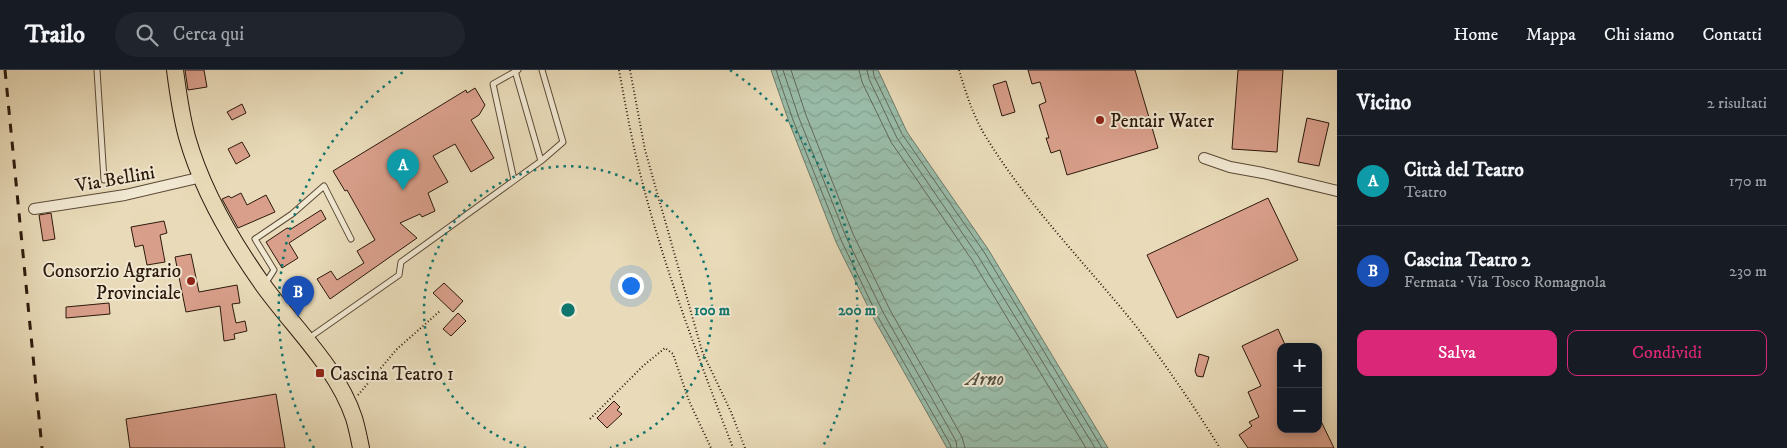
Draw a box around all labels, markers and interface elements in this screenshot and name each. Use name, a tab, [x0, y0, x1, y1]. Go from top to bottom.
search box	[115, 12, 465, 57]
text: Trailo	[25, 20, 85, 50]
icon: search	[133, 21, 161, 49]
text: Cerca qui	[173, 23, 244, 46]
text: Home	[1454, 24, 1498, 46]
text: Mappa	[1526, 24, 1576, 46]
text: Chi siamo	[1604, 24, 1674, 46]
text: Contatti	[1702, 24, 1762, 46]
text: Vicino	[1357, 90, 1411, 116]
text: 2 risultati	[1707, 93, 1767, 113]
place label: Pentair Water	[1110, 110, 1214, 133]
marker: Pentair Water	[1094, 114, 1106, 126]
pin: A	[387, 149, 419, 190]
text: Città del Teatro	[1404, 159, 1524, 182]
street label: Via Bellini	[73, 161, 157, 198]
text: A	[1368, 171, 1378, 191]
text: 170 m	[1729, 171, 1767, 191]
text: Teatro	[1404, 182, 1447, 202]
text: Cascina Teatro 2	[1404, 249, 1530, 272]
place label: Consorzio Agrario Provinciale	[42, 260, 181, 305]
text: B	[1368, 261, 1378, 281]
text: 230 m	[1729, 261, 1767, 281]
text: Fermata · Via Tosco Romagnola	[1404, 272, 1606, 292]
your location	[618, 273, 644, 299]
marker: Consorzio Agrario Provinciale	[185, 275, 197, 287]
pin: B	[282, 276, 314, 317]
centre of rings	[559, 301, 577, 319]
text: 100 m	[694, 301, 731, 320]
text: 200 m	[838, 301, 877, 320]
button: Salva	[1357, 330, 1557, 376]
button: Condividi	[1567, 330, 1767, 376]
map controls	[1277, 343, 1322, 433]
button: +	[1277, 343, 1322, 388]
place label: Cascina Teatro 1	[330, 363, 454, 386]
marker: Cascina Teatro 1	[314, 367, 326, 379]
water label: Arno	[964, 367, 1004, 392]
button: −	[1277, 388, 1322, 433]

